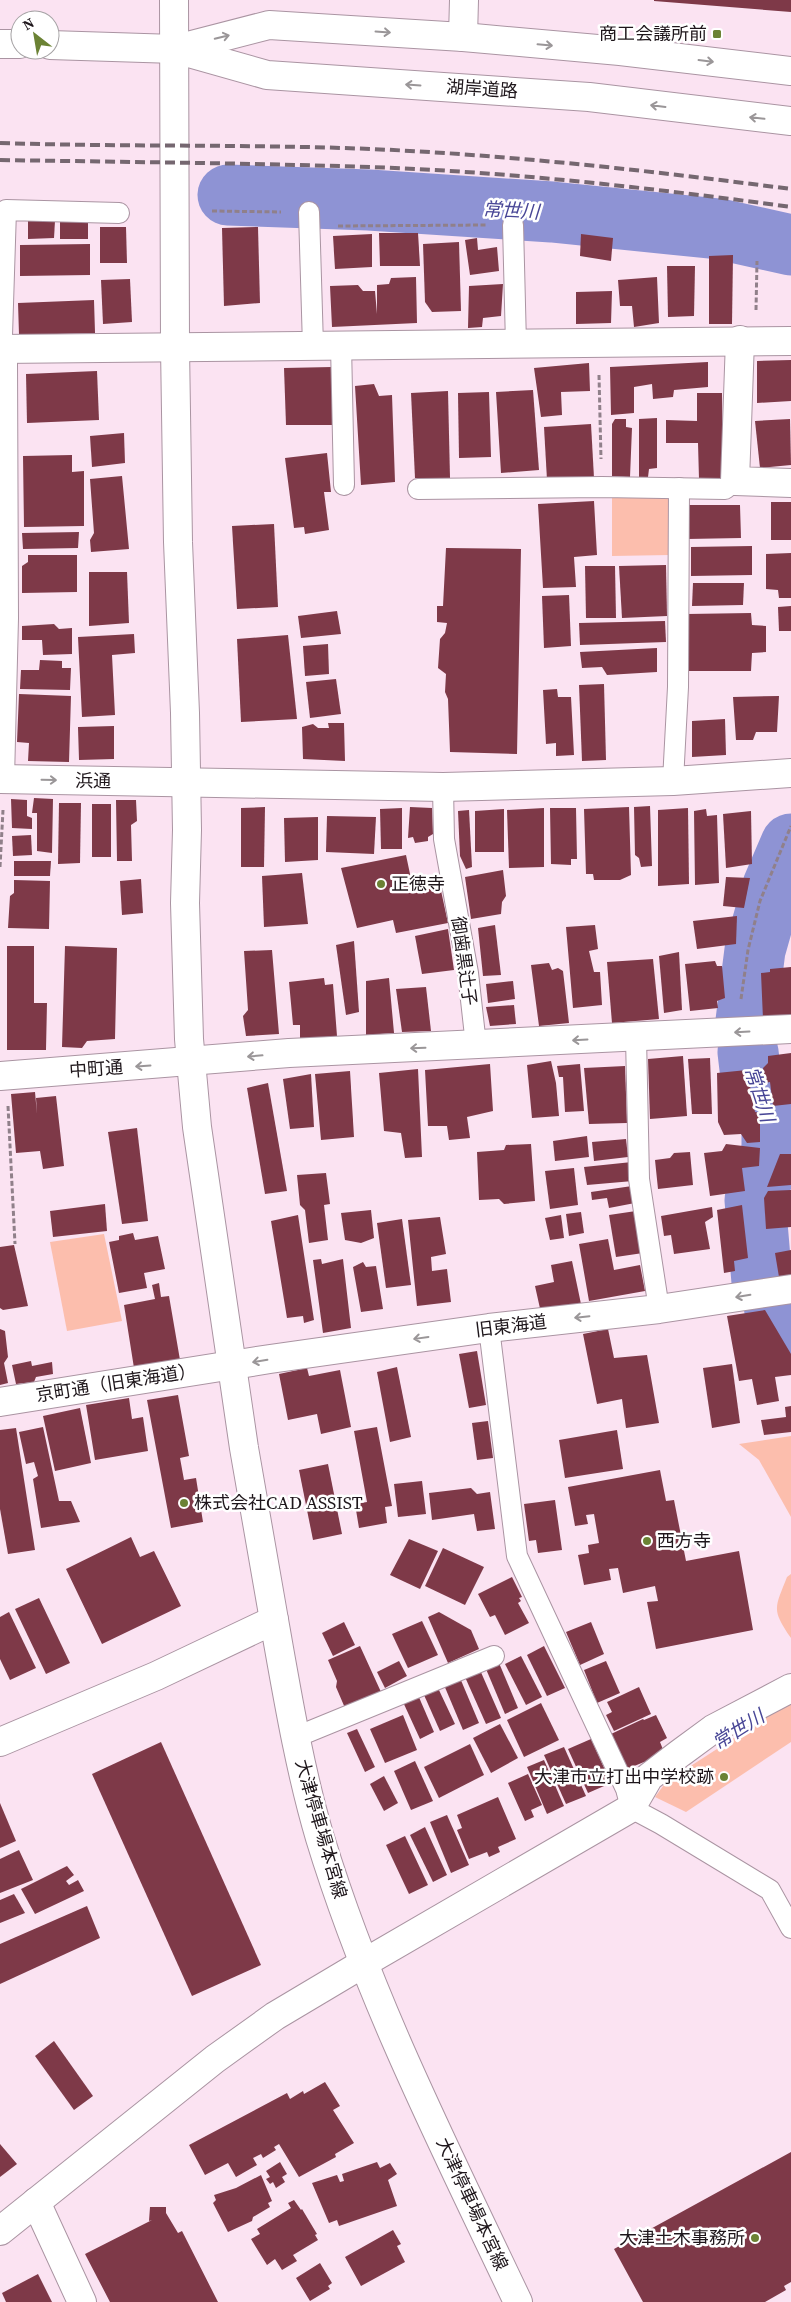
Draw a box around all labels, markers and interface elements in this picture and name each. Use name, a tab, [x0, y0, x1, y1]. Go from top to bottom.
north arrow	[10, 10, 60, 60]
text: N	[19, 13, 38, 35]
place label: 商工会議所前	[599, 21, 707, 46]
one-way arrow	[374, 28, 390, 37]
marker: 商工会議所前	[711, 28, 723, 40]
one-way arrow	[213, 32, 229, 41]
one-way arrow	[536, 40, 552, 49]
one-way arrow	[698, 56, 714, 66]
street label: 湖岸道路	[445, 74, 519, 103]
one-way arrow	[405, 80, 421, 89]
one-way arrow	[650, 101, 666, 111]
one-way arrow	[750, 113, 766, 123]
water label: 常世川	[482, 196, 542, 225]
street label: 浜通	[75, 768, 111, 793]
one-way arrow	[40, 775, 56, 785]
place label: 正徳寺	[391, 871, 445, 896]
marker: 正徳寺	[375, 878, 387, 890]
street label: 御歯黒辻子	[446, 915, 483, 1007]
one-way arrow	[735, 1027, 751, 1036]
one-way arrow	[572, 1035, 588, 1044]
one-way arrow	[410, 1043, 426, 1052]
one-way arrow	[248, 1051, 264, 1061]
street label: 中町通	[68, 1054, 124, 1083]
one-way arrow	[135, 1061, 151, 1070]
water label: 常世川	[739, 1063, 782, 1127]
one-way arrow	[735, 1291, 751, 1301]
street label: 旧東海道	[474, 1309, 548, 1342]
one-way arrow	[574, 1312, 590, 1322]
one-way arrow	[413, 1333, 429, 1343]
one-way arrow	[252, 1356, 268, 1366]
street label: 京町通（旧東海道）	[34, 1357, 198, 1408]
place label: 株式会社CAD ASSIST	[194, 1490, 363, 1515]
marker: 株式会社CAD ASSIST	[178, 1497, 190, 1509]
place label: 西方寺	[657, 1528, 711, 1553]
marker: 西方寺	[641, 1535, 653, 1547]
water label: 常世川	[707, 1702, 771, 1755]
street label: 大津停車場本宮線	[290, 1756, 353, 1902]
place label: 大津市立打出中学校跡	[534, 1764, 714, 1789]
marker: 大津市立打出中学校跡	[718, 1771, 730, 1783]
street label: 大津停車場本宮線	[431, 2133, 514, 2274]
place label: 大津土木事務所	[619, 2225, 745, 2250]
marker: 大津土木事務所	[749, 2232, 761, 2244]

